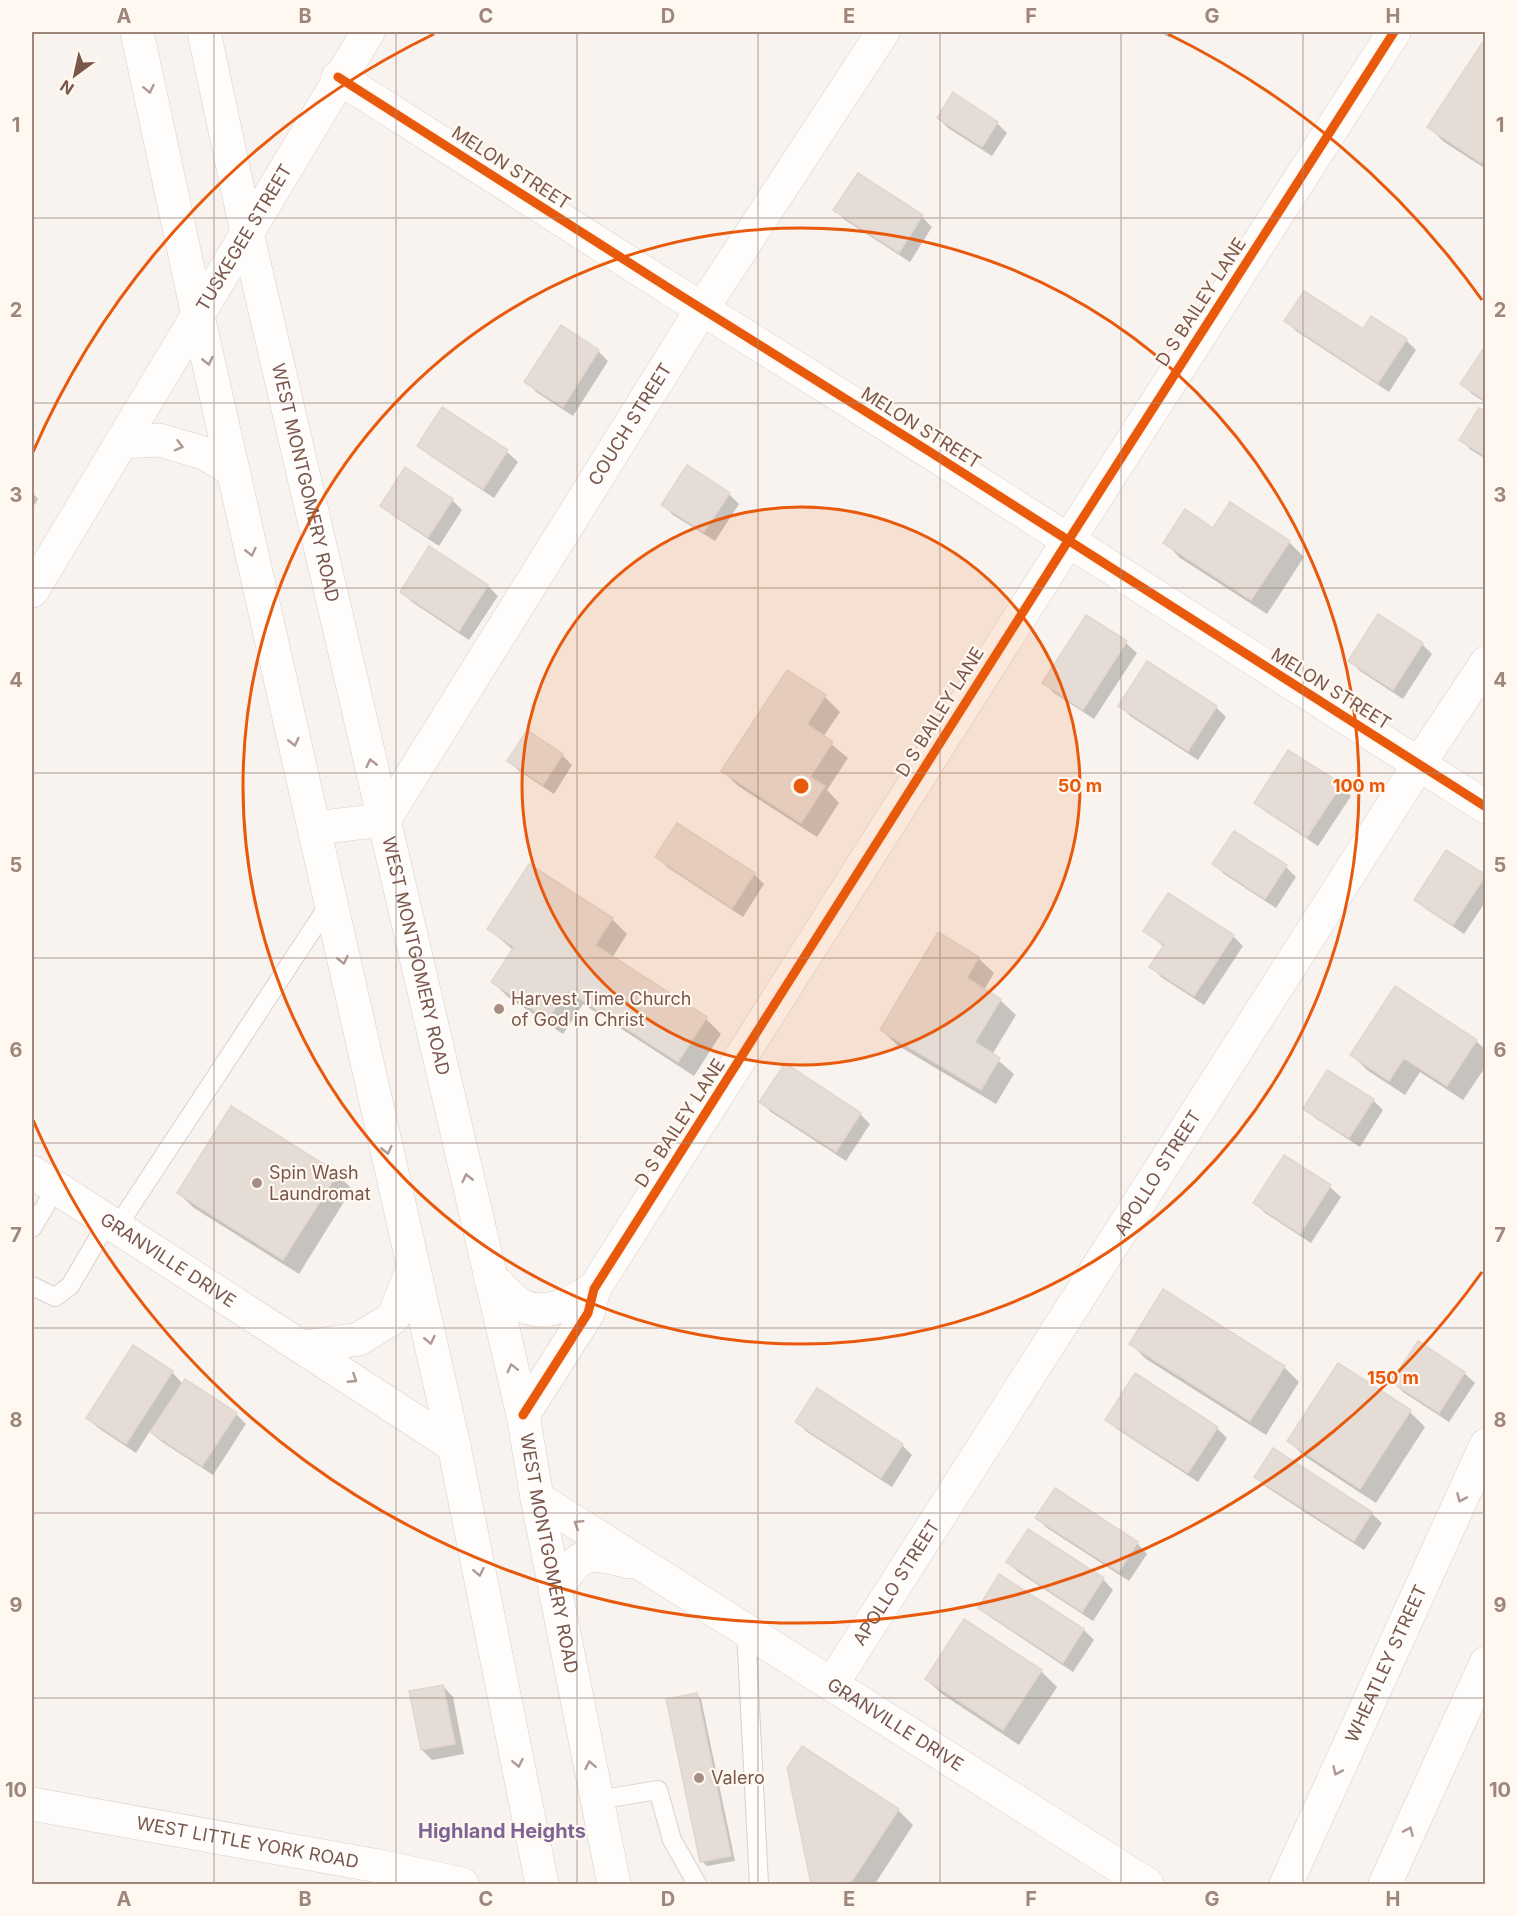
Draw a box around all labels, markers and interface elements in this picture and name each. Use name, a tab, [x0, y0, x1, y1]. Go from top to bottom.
text: A	[117, 4, 132, 28]
text: B	[298, 4, 312, 28]
text: C	[479, 4, 493, 28]
text: D	[661, 4, 675, 28]
text: E	[843, 4, 855, 28]
text: F	[1025, 4, 1037, 28]
text: G	[1204, 4, 1220, 28]
text: H	[1386, 4, 1400, 28]
north arrow	[45, 45, 105, 105]
text: N	[56, 76, 77, 99]
one-way arrow	[142, 83, 155, 93]
text: 1	[12, 113, 20, 137]
text: 1	[1496, 113, 1504, 137]
street label: MELON STREET	[448, 121, 575, 214]
street label: TUSKEGEE STREET	[192, 160, 296, 315]
street label: D S BAILEY LANE	[1151, 234, 1250, 370]
text: 2	[10, 298, 22, 322]
text: 2	[1494, 298, 1506, 322]
one-way arrow	[200, 356, 213, 366]
street label: COUCH STREET	[584, 359, 676, 489]
street label: WEST MONTGOMERY ROAD	[268, 361, 344, 604]
street label: MELON STREET	[858, 382, 985, 473]
one-way arrow	[173, 439, 184, 451]
text: 3	[10, 483, 22, 507]
text: 3	[1494, 483, 1506, 507]
one-way arrow	[244, 546, 257, 556]
street label: D S BAILEY LANE	[891, 643, 988, 780]
street label: MELON STREET	[1268, 643, 1395, 734]
text: 4	[9, 668, 23, 692]
text: 4	[1493, 668, 1507, 692]
one-way arrow	[287, 736, 300, 746]
one-way arrow	[365, 759, 378, 769]
text: 50 m	[1058, 775, 1102, 796]
text: 100 m	[1333, 775, 1385, 796]
centre of rings	[791, 776, 811, 796]
street label: WEST MONTGOMERY ROAD	[378, 834, 454, 1077]
text: 5	[10, 853, 22, 877]
text: 5	[1494, 853, 1506, 877]
one-way arrow	[336, 954, 349, 964]
place label: Harvest Time Church of God in Christ	[511, 988, 691, 1030]
marker: Harvest Time Church of God in Christ	[492, 1002, 506, 1016]
text: 6	[10, 1038, 23, 1062]
text: 6	[1494, 1038, 1507, 1062]
street label: D S BAILEY LANE	[630, 1055, 729, 1191]
street label: APOLLO STREET	[1110, 1106, 1205, 1239]
one-way arrow	[380, 1145, 393, 1155]
place label: Spin Wash Laundromat	[269, 1162, 371, 1204]
one-way arrow	[461, 1174, 474, 1184]
marker: Spin Wash Laundromat	[250, 1176, 264, 1190]
street label: GRANVILLE DRIVE	[96, 1208, 240, 1311]
text: 7	[10, 1223, 22, 1247]
text: 7	[1494, 1223, 1506, 1247]
one-way arrow	[423, 1335, 436, 1345]
one-way arrow	[506, 1363, 519, 1373]
text: 150 m	[1367, 1367, 1419, 1388]
one-way arrow	[346, 1372, 357, 1383]
text: 8	[9, 1408, 23, 1432]
text: 8	[1493, 1408, 1507, 1432]
street label: WEST MONTGOMERY ROAD	[516, 1431, 583, 1675]
one-way arrow	[1457, 1492, 1469, 1503]
street label: APOLLO STREET	[848, 1516, 944, 1649]
one-way arrow	[574, 1520, 585, 1531]
one-way arrow	[472, 1567, 485, 1577]
street label: WHEATLEY STREET	[1341, 1581, 1431, 1746]
text: 9	[10, 1593, 23, 1617]
text: 9	[1494, 1593, 1507, 1617]
street label: GRANVILLE DRIVE	[824, 1673, 968, 1775]
one-way arrow	[511, 1758, 524, 1768]
one-way arrow	[584, 1761, 597, 1771]
one-way arrow	[1333, 1765, 1345, 1776]
place label: Valero	[711, 1767, 765, 1788]
marker: Valero	[692, 1771, 706, 1785]
text: 10	[5, 1778, 27, 1802]
text: 10	[1489, 1778, 1511, 1802]
street label: WEST LITTLE YORK ROAD	[135, 1812, 360, 1872]
district label: Highland Heights	[418, 1819, 586, 1843]
one-way arrow	[1402, 1827, 1414, 1838]
text: A	[117, 1887, 132, 1911]
text: B	[298, 1887, 312, 1911]
text: C	[479, 1887, 493, 1911]
text: D	[661, 1887, 675, 1911]
text: E	[843, 1887, 855, 1911]
text: F	[1025, 1887, 1037, 1911]
text: G	[1204, 1887, 1220, 1911]
text: H	[1386, 1887, 1400, 1911]

